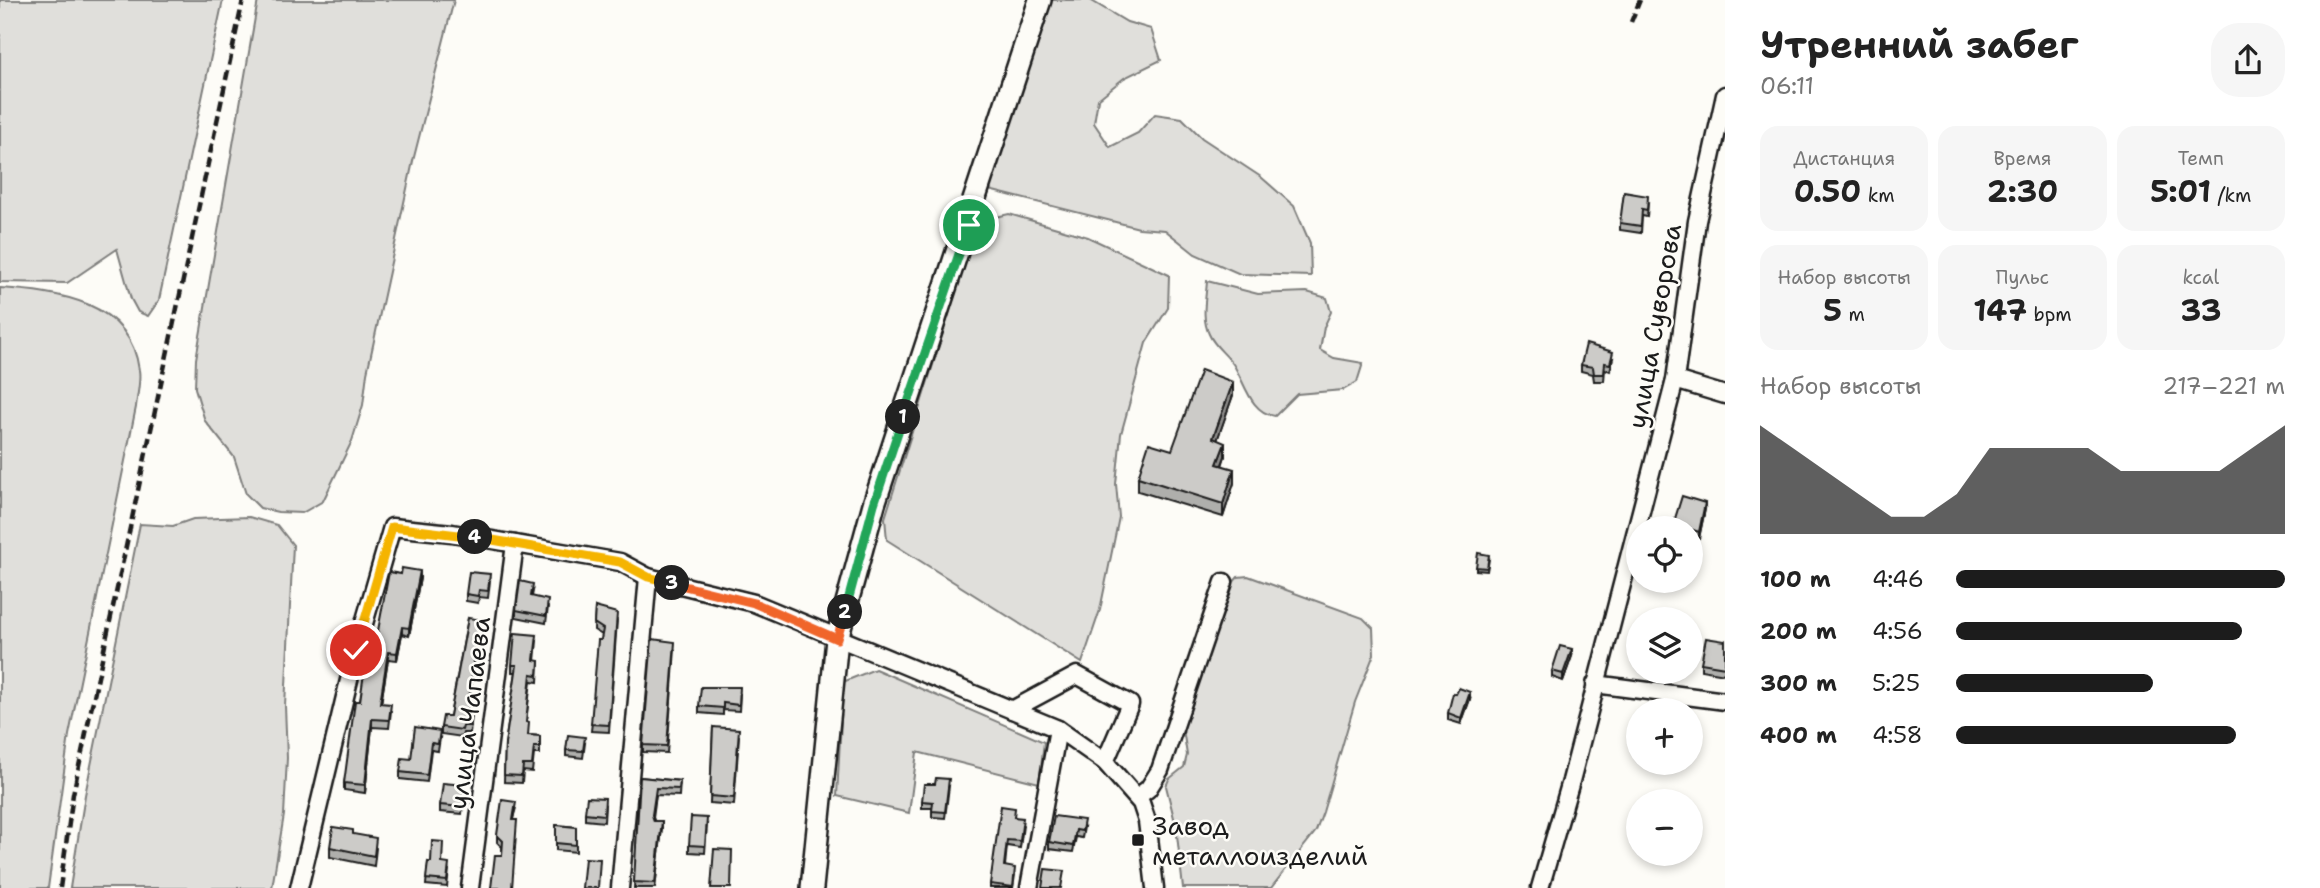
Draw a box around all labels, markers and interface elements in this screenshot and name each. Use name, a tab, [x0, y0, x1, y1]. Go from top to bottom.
text: Утренний забег	[1760, 19, 2078, 70]
button: share	[2211, 23, 2285, 97]
text: 06:11	[1760, 71, 1814, 101]
text: Дистанция	[1793, 146, 1895, 171]
text: Время	[1994, 146, 2051, 171]
text: Темп	[2178, 146, 2224, 171]
text: 0.50	[1794, 171, 1861, 212]
text: 2:30	[1987, 171, 2058, 212]
text: 5:01	[2150, 171, 2211, 212]
text: km	[1861, 183, 1895, 208]
text: /km	[2211, 183, 2251, 208]
pin	[939, 195, 999, 255]
icon: arrive	[950, 206, 988, 244]
street label: улица Суворова	[1619, 221, 1689, 431]
text: Набор высоты	[1778, 265, 1911, 290]
text: Пульс	[1996, 265, 2049, 290]
text: kcal	[2182, 265, 2219, 290]
text: 5	[1823, 290, 1842, 331]
text: 147	[1973, 290, 2027, 331]
text: 33	[2180, 290, 2221, 331]
text: m	[1842, 302, 1865, 327]
text: bpm	[2027, 302, 2072, 327]
text: Набор высоты	[1760, 371, 1921, 401]
text: 217–221 m	[2162, 371, 2285, 401]
pin: 1	[886, 400, 920, 434]
text: 1	[898, 404, 907, 429]
map controls	[1626, 516, 1703, 866]
button: locate	[1626, 516, 1703, 593]
pin: 4	[458, 520, 492, 554]
text: 4	[468, 524, 481, 549]
text: 100 m	[1760, 564, 1831, 594]
text: 4:46	[1872, 564, 1924, 594]
pin: 3	[654, 566, 690, 600]
text: 3	[665, 570, 678, 595]
pin: 2	[828, 594, 862, 630]
text: 2	[838, 599, 851, 624]
button: layers	[1626, 607, 1703, 684]
street label: улица Чапаева	[440, 614, 498, 812]
text: 200 m	[1760, 616, 1837, 646]
text: 4:56	[1872, 616, 1923, 646]
pin	[326, 620, 386, 680]
icon: check	[337, 631, 375, 669]
text: 300 m	[1760, 668, 1837, 698]
text: 5:25	[1872, 668, 1920, 698]
button: +	[1626, 698, 1703, 775]
text: 400 m	[1760, 720, 1837, 750]
text: 4:58	[1872, 720, 1923, 750]
button: −	[1626, 789, 1703, 866]
place label: Завод металлоизделий	[1152, 808, 1368, 873]
marker: Завод металлоизделий	[1130, 832, 1146, 848]

